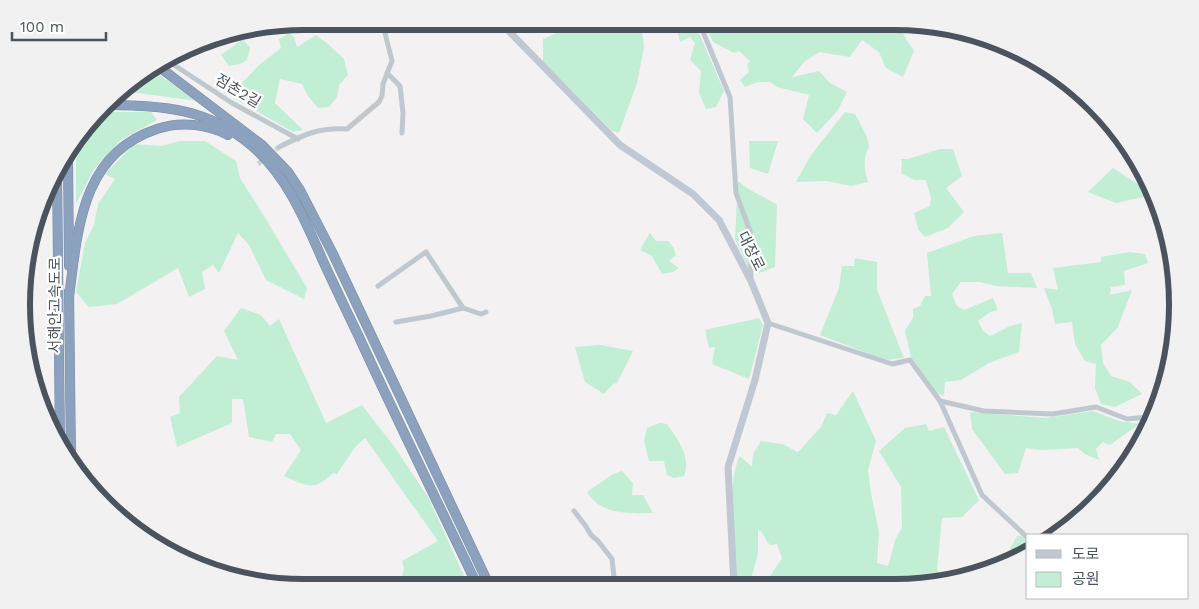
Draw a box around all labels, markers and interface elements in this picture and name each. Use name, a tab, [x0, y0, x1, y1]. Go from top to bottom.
scale bar	[12, 10, 106, 42]
text: 100 m	[20, 18, 64, 36]
street label: 점촌2길	[212, 70, 264, 112]
street label: 대장로	[734, 228, 768, 274]
street label: 서해안고속도로	[46, 257, 64, 353]
legend	[1026, 534, 1189, 599]
text: 도로	[1072, 545, 1100, 563]
text: 공원	[1072, 570, 1100, 588]

